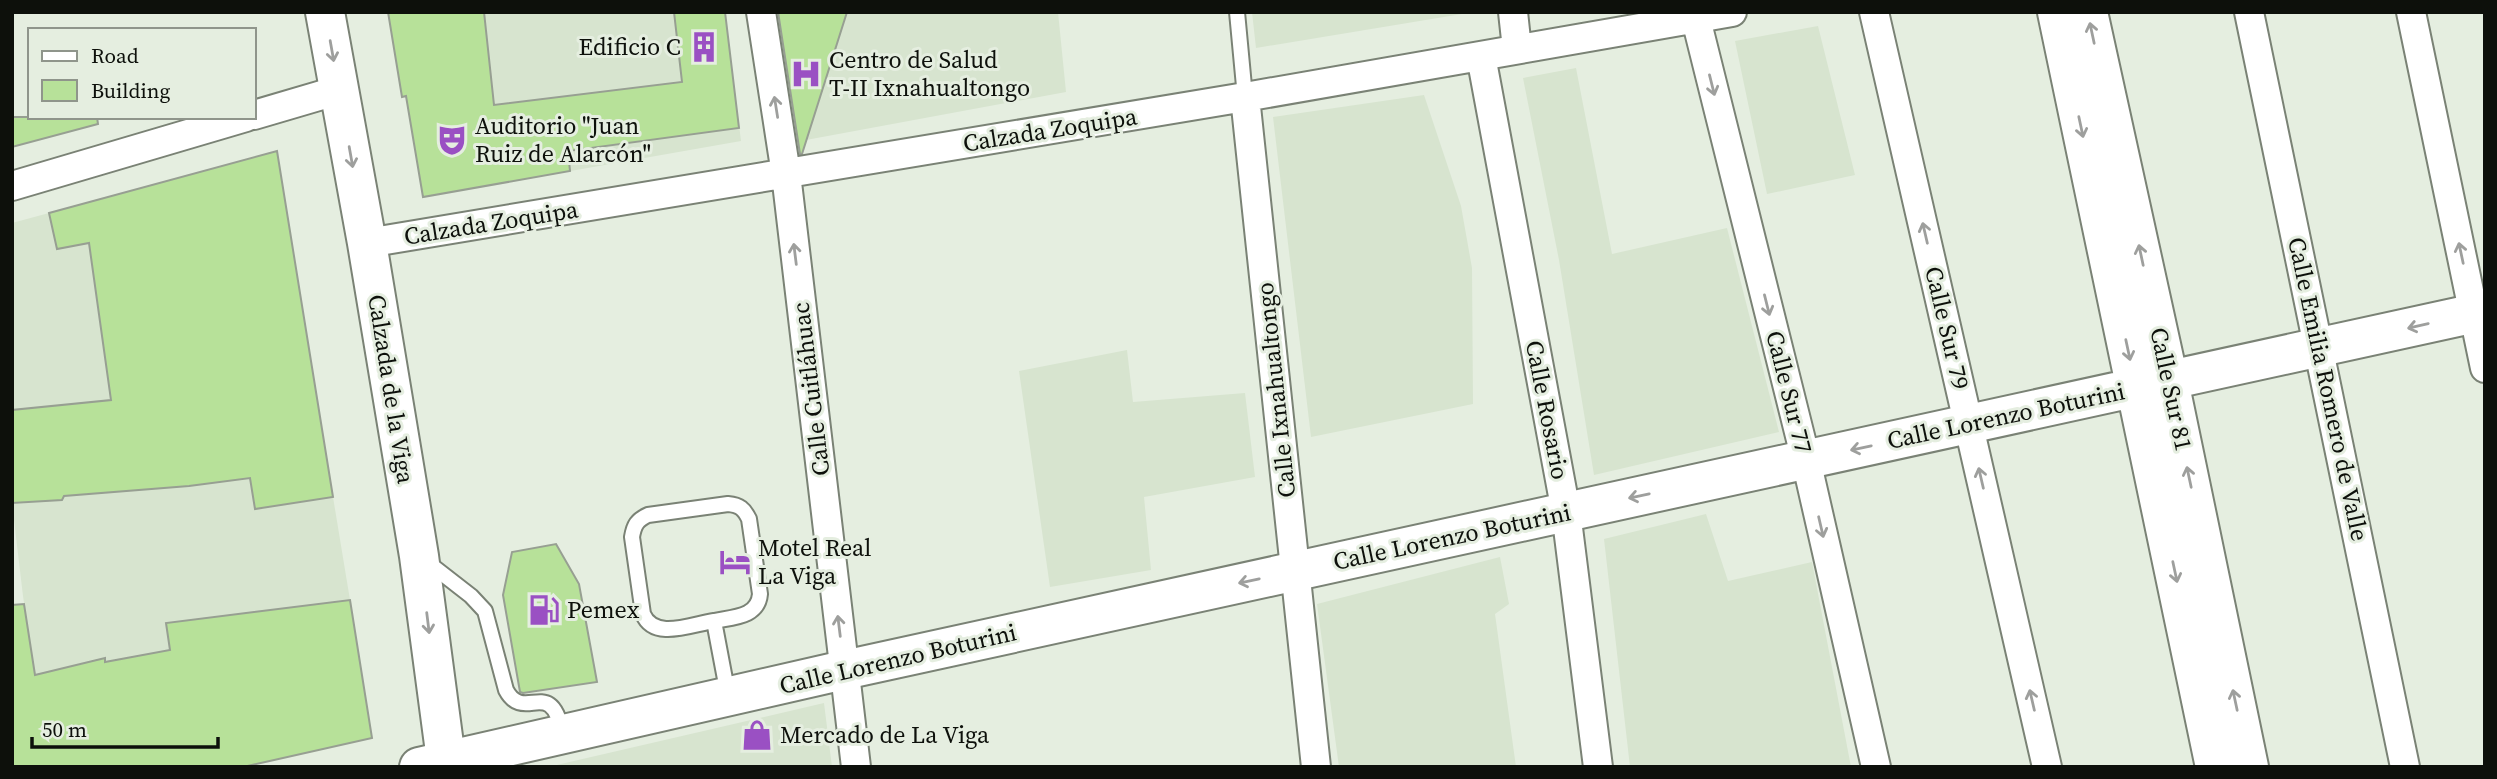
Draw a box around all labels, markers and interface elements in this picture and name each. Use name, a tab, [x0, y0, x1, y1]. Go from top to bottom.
one-way arrow	[2085, 22, 2098, 44]
legend	[28, 28, 256, 119]
place label: Edificio C	[578, 30, 681, 63]
building icon: Edificio C	[687, 30, 721, 64]
one-way arrow	[326, 39, 340, 62]
text: Road	[91, 41, 139, 70]
place label: Centro de Salud T-II Ixnahualtongo	[829, 43, 1030, 104]
hospital icon: Centro de Salud T-II Ixnahualtongo	[789, 57, 823, 91]
one-way arrow	[1706, 73, 1719, 96]
text: Building	[91, 76, 170, 105]
one-way arrow	[769, 96, 782, 119]
street label: Calzada Zoquipa	[961, 99, 1140, 160]
place label: Auditorio "Juan Ruiz de Alarcón"	[475, 109, 651, 170]
one-way arrow	[2075, 115, 2089, 138]
theatre icon: Auditorio "Juan Ruiz de Alarcón"	[435, 123, 469, 157]
one-way arrow	[345, 145, 359, 168]
street label: Calzada Zoquipa	[402, 192, 581, 253]
one-way arrow	[1918, 222, 1931, 245]
street label: Calle Emilia Romero de Valle	[2280, 234, 2377, 544]
one-way arrow	[2454, 242, 2468, 265]
one-way arrow	[789, 243, 802, 266]
one-way arrow	[2134, 244, 2148, 267]
street label: Calle Sur 79	[1917, 263, 1978, 393]
street label: Calle Ixnahualtongo	[1248, 281, 1303, 499]
street label: Calzada de la Viga	[360, 292, 423, 487]
one-way arrow	[1761, 294, 1774, 316]
street label: Calle Cuitláhuac	[783, 300, 838, 478]
one-way arrow	[2407, 319, 2430, 333]
street label: Calle Sur 81	[2142, 324, 2201, 454]
street label: Calle Sur 77	[1758, 327, 1821, 457]
street label: Calle Rosario	[1518, 338, 1577, 482]
one-way arrow	[2122, 338, 2136, 361]
street label: Calle Lorenzo Boturini	[1884, 374, 2128, 457]
one-way arrow	[1850, 441, 1873, 455]
one-way arrow	[2182, 466, 2196, 489]
one-way arrow	[1974, 467, 1988, 490]
one-way arrow	[1628, 490, 1651, 504]
street label: Calle Lorenzo Boturini	[1330, 495, 1574, 578]
one-way arrow	[1815, 515, 1828, 537]
place label: Motel Real La Viga	[758, 531, 871, 592]
hotel icon: Motel Real La Viga	[718, 545, 752, 579]
one-way arrow	[2168, 560, 2182, 583]
one-way arrow	[1238, 575, 1261, 588]
fuel station icon: Pemex	[527, 593, 561, 627]
place label: Pemex	[567, 593, 640, 626]
one-way arrow	[421, 612, 434, 634]
street label: Calle Lorenzo Boturini	[776, 615, 1020, 702]
one-way arrow	[832, 615, 845, 638]
one-way arrow	[2025, 689, 2038, 712]
one-way arrow	[2228, 689, 2242, 712]
scale bar	[32, 706, 217, 750]
text: 50 m	[42, 715, 87, 744]
shop icon: Mercado de La Viga	[740, 718, 774, 752]
place label: Mercado de La Viga	[780, 718, 990, 751]

